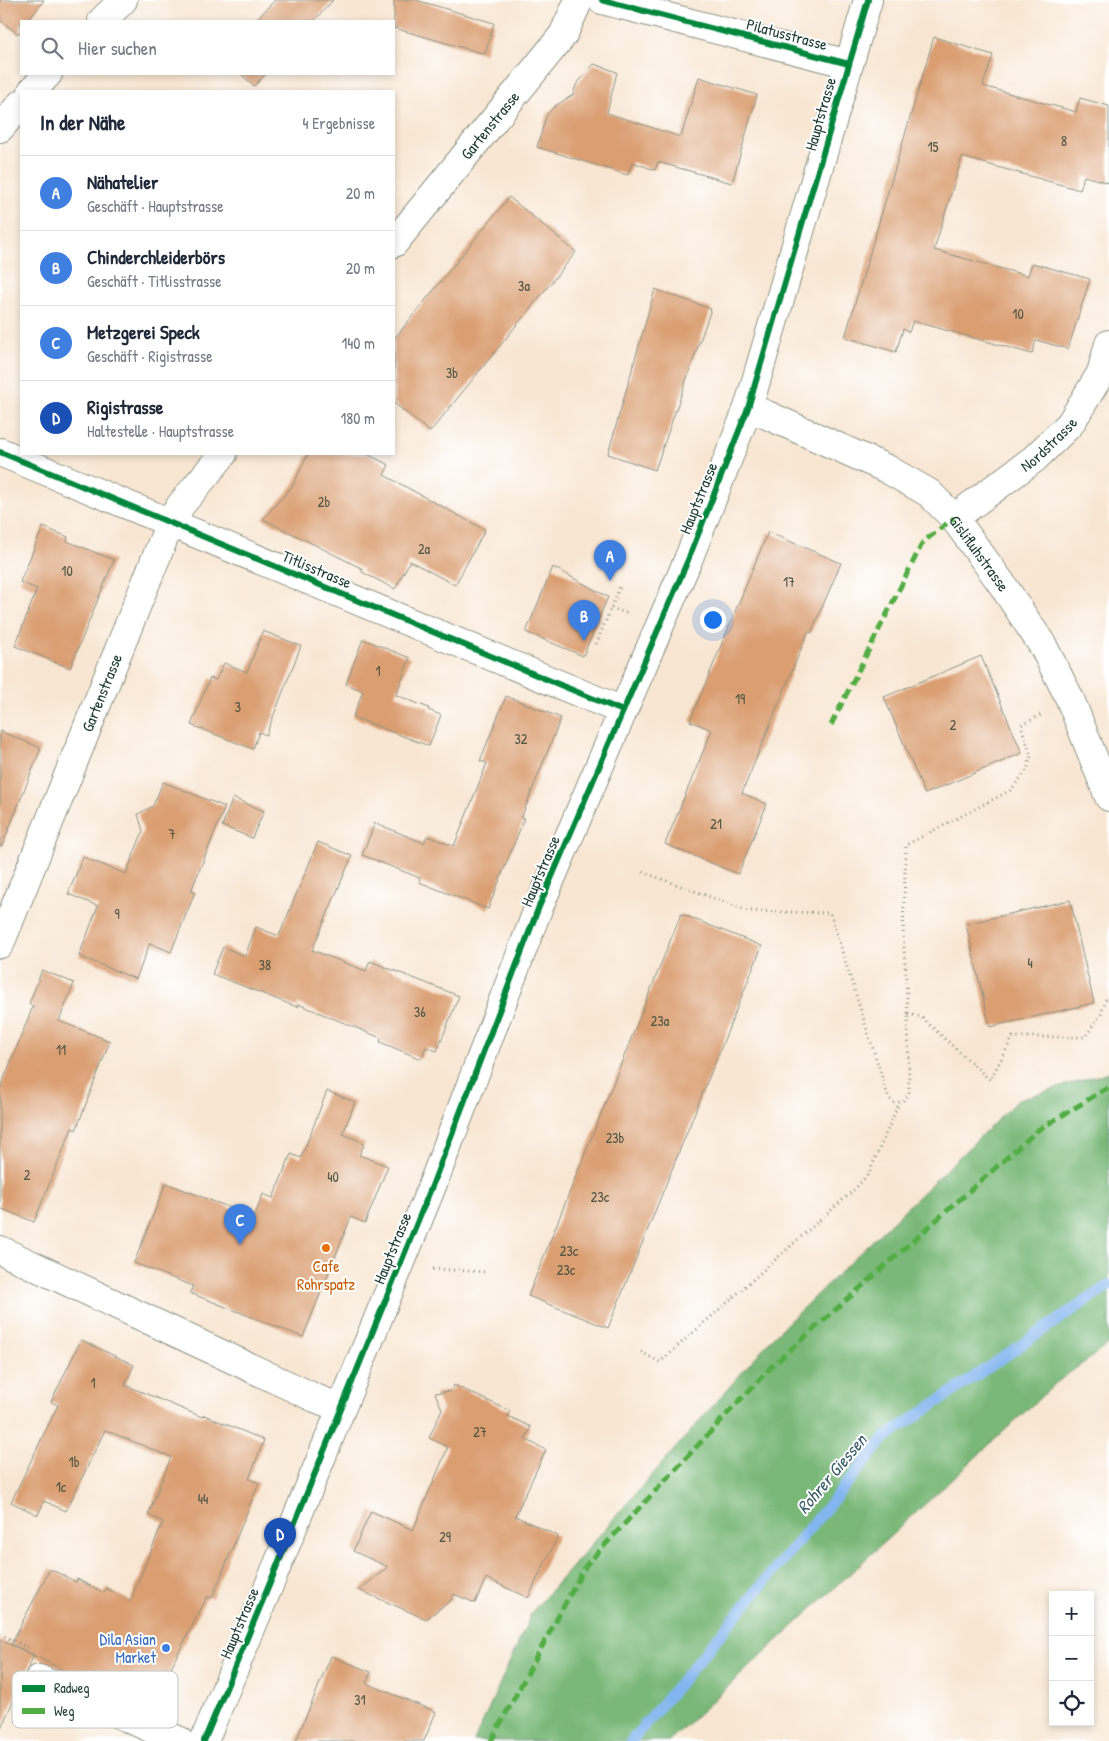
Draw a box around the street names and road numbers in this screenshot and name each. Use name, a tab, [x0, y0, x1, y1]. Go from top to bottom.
street label: Pilatusstrasse	[744, 13, 830, 55]
street label: Hauptstrasse	[799, 74, 841, 153]
street label: Gartenstrasse	[455, 86, 525, 164]
street label: Nordstrasse	[1016, 413, 1083, 476]
street label: Hauptstrasse	[674, 458, 723, 537]
street label: Gislifluhstrasse	[944, 510, 1015, 596]
street label: Titlisstrasse	[279, 545, 356, 594]
street label: Gartenstrasse	[76, 650, 127, 735]
street label: Hauptstrasse	[515, 831, 565, 910]
street label: Hauptstrasse	[368, 1208, 417, 1287]
street label: Hauptstrasse	[214, 1583, 264, 1662]

